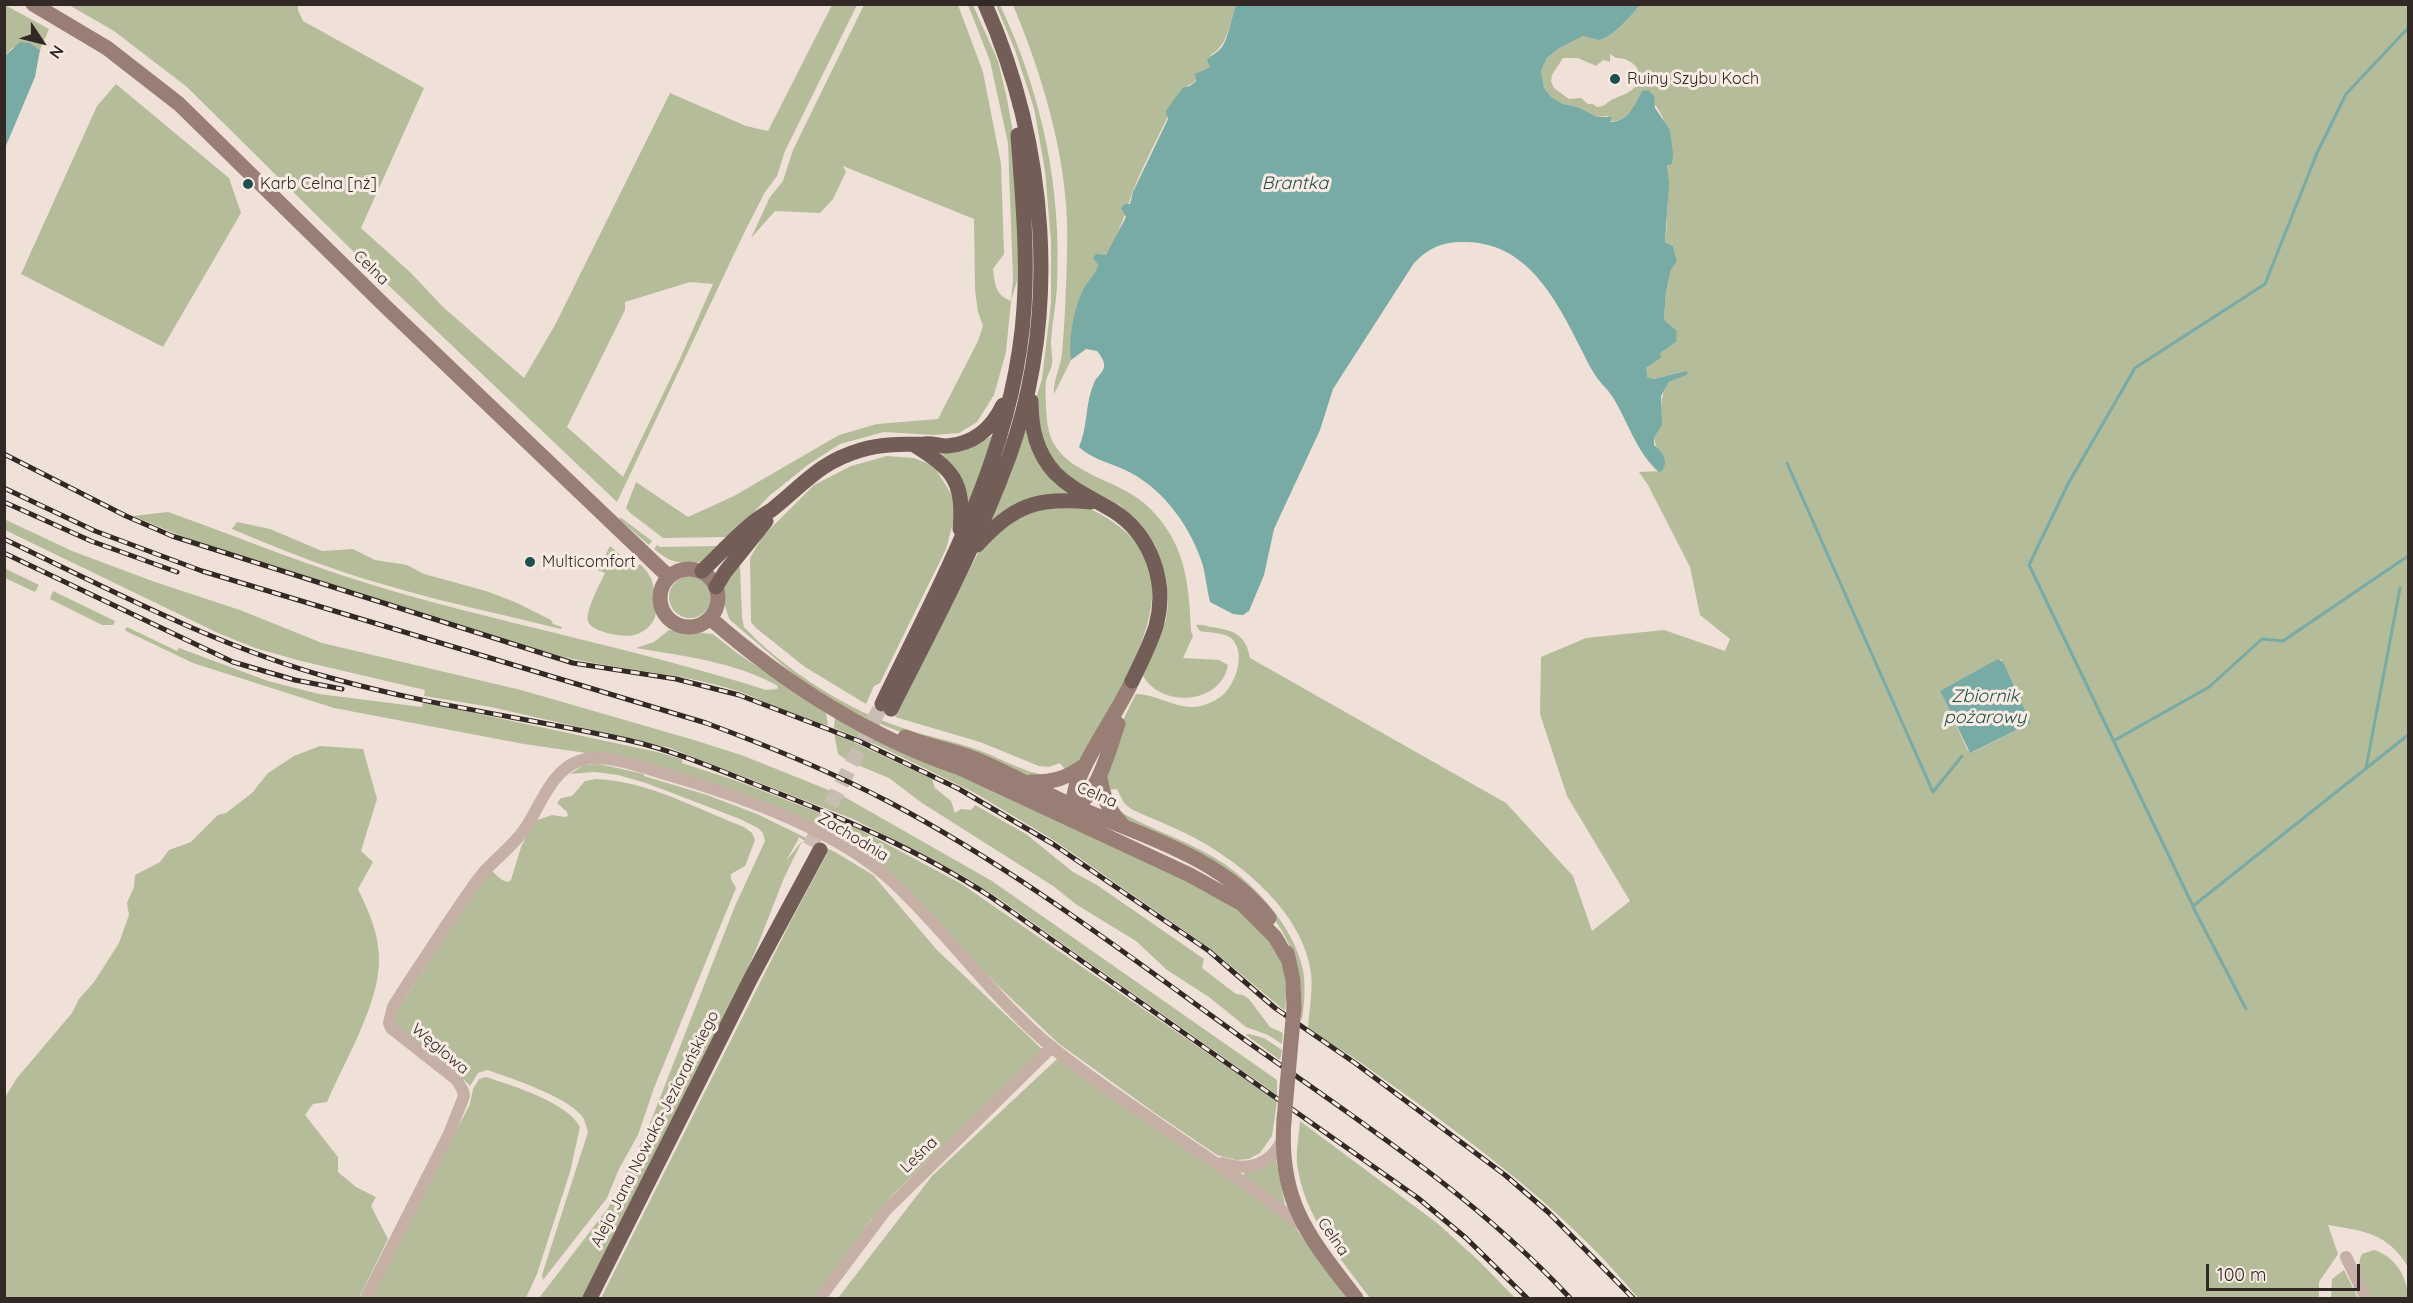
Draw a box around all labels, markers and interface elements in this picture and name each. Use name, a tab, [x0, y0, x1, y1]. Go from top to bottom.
north arrow	[12, 12, 72, 72]
text: N	[45, 42, 68, 63]
place label: Ruiny Szybu Koch	[1627, 69, 1759, 89]
marker: Ruiny Szybu Koch	[1608, 72, 1622, 86]
water label: Brantka	[1262, 173, 1328, 195]
place label: Karb Celna [nż]	[260, 174, 377, 194]
marker: Karb Celna [nż]	[241, 177, 255, 191]
street label: Celna	[349, 246, 393, 290]
place label: Multicomfort	[542, 552, 636, 572]
marker: Multicomfort	[523, 555, 537, 569]
water label: Zbiornik pożarowy	[1944, 686, 2026, 728]
street label: Celna	[1074, 778, 1120, 812]
street label: Zachodnia	[814, 808, 892, 866]
street label: Aleja Jana Nowaka-Jeziorańskiego	[587, 1008, 723, 1250]
street label: Węglowa	[407, 1019, 473, 1079]
street label: Leśna	[897, 1133, 941, 1177]
street label: Celna	[1313, 1214, 1353, 1260]
scale bar	[2209, 1252, 2364, 1290]
text: 100 m	[2217, 1263, 2266, 1286]

